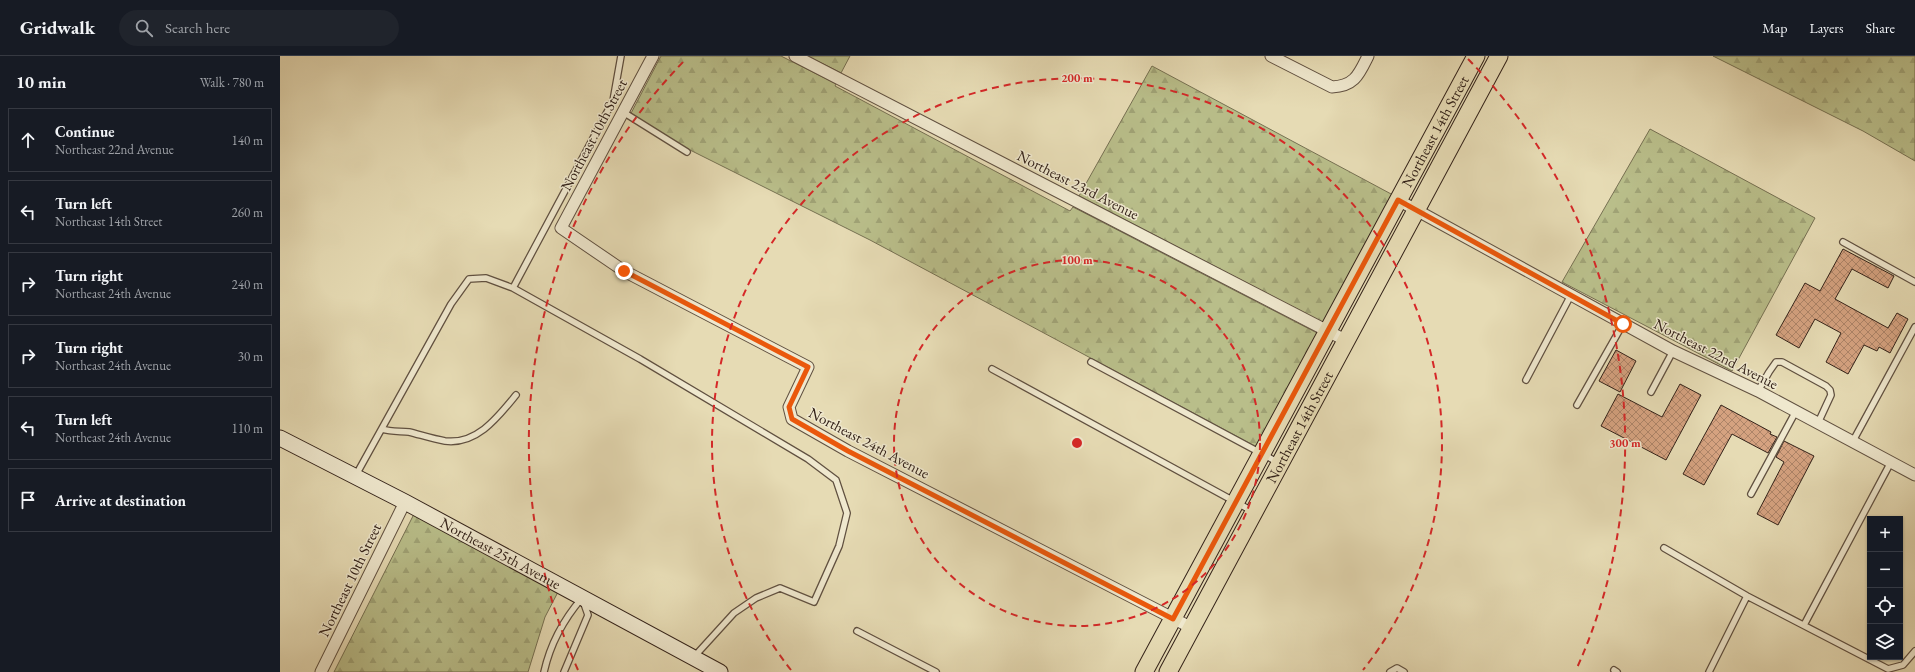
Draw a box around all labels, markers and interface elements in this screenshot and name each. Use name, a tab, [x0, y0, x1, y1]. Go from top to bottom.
search box	[119, 10, 399, 46]
text: Gridwalk	[20, 15, 95, 40]
icon: search	[133, 17, 155, 39]
text: Search here	[165, 18, 230, 37]
text: Map	[1762, 19, 1787, 37]
text: Layers	[1809, 19, 1844, 37]
text: Share	[1866, 19, 1895, 37]
text: 200 m	[1061, 70, 1093, 86]
text: 10 min	[16, 71, 66, 93]
street label: Northeast 14th Street	[1397, 72, 1473, 190]
text: Walk · 780 m	[200, 74, 264, 91]
street label: Northeast 10th Street	[556, 75, 631, 194]
text: Continue	[55, 122, 115, 141]
icon: ahead	[17, 129, 39, 151]
text: 140 m	[232, 132, 263, 149]
text: Northeast 22nd Avenue	[55, 141, 174, 158]
street label: Northeast 23rd Avenue	[1014, 146, 1142, 224]
text: Turn left	[55, 194, 112, 213]
icon: left	[17, 201, 39, 223]
text: 260 m	[232, 204, 263, 221]
text: Northeast 14th Street	[55, 213, 162, 230]
text: 100 m	[1061, 252, 1093, 268]
route end	[615, 262, 633, 280]
text: Turn right	[55, 266, 123, 285]
icon: right	[17, 273, 39, 295]
text: 240 m	[232, 276, 263, 293]
text: Northeast 24th Avenue	[55, 285, 171, 302]
street label: Northeast 22nd Avenue	[1651, 314, 1782, 393]
route start	[1614, 315, 1632, 333]
text: Turn right	[55, 338, 123, 357]
icon: right	[17, 345, 39, 367]
text: 30 m	[238, 348, 263, 365]
text: Northeast 24th Avenue	[55, 357, 171, 374]
street label: Northeast 14th Street	[1261, 367, 1337, 486]
street label: Northeast 24th Avenue	[806, 403, 933, 482]
text: Turn left	[55, 410, 112, 429]
icon: left	[17, 417, 39, 439]
text: 110 m	[232, 420, 263, 437]
text: Northeast 24th Avenue	[55, 429, 171, 446]
text: 300 m	[1609, 435, 1641, 451]
centre of rings	[1070, 436, 1084, 450]
icon: arrive	[17, 489, 39, 511]
text: Arrive at destination	[55, 491, 186, 510]
street label: Northeast 25th Avenue	[437, 513, 564, 593]
map controls	[1867, 516, 1903, 660]
button: +	[1867, 516, 1903, 552]
street label: Northeast 10th Street	[314, 520, 385, 640]
button: −	[1867, 552, 1903, 588]
button: locate	[1867, 588, 1903, 624]
button: layers	[1867, 624, 1903, 660]

